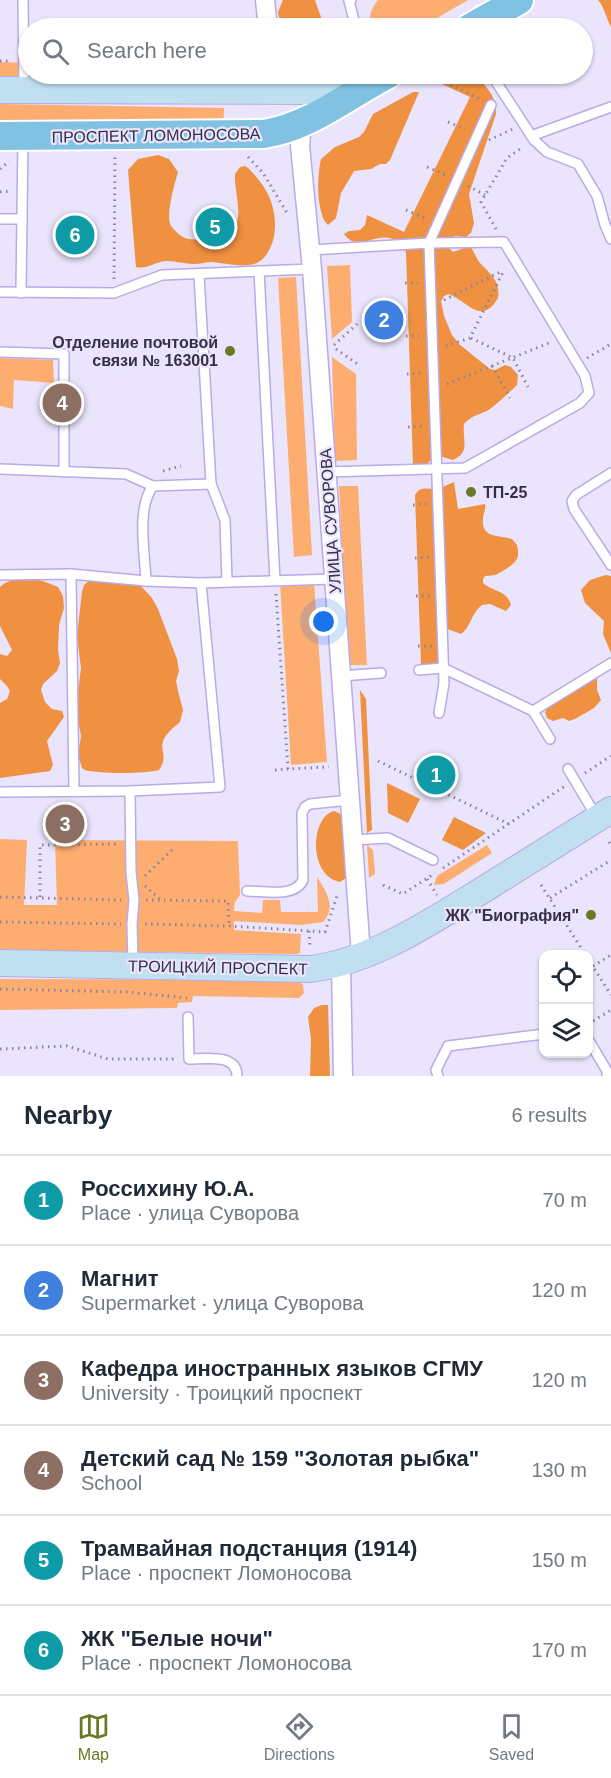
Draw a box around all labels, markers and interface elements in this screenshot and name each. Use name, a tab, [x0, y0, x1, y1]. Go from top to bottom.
search box	[18, 18, 593, 84]
icon: search	[39, 35, 72, 68]
text: Search here	[87, 38, 207, 63]
street label: ПРОСПЕКТ ЛОМОНОСОВА	[52, 125, 261, 146]
pin: 5	[196, 204, 234, 250]
pin: 6	[56, 212, 94, 258]
pin: 2	[364, 298, 404, 342]
place label: Отделение почтовой связи № 163001	[52, 334, 218, 369]
marker: Отделение почтовой связи № 163001	[223, 344, 237, 358]
pin: 4	[42, 380, 82, 426]
street label: УЛИЦА СУВОРОВА	[317, 447, 344, 594]
place label: ТП-25	[483, 484, 528, 501]
marker: ТП-25	[464, 485, 478, 499]
your location	[309, 607, 338, 636]
pin: 1	[416, 752, 456, 798]
pin: 3	[46, 802, 84, 846]
place label: ЖК "Биография"	[445, 907, 579, 924]
marker: ЖК "Биография"	[584, 908, 598, 922]
map controls	[539, 950, 593, 1058]
button: locate	[539, 950, 593, 1004]
street label: ТРОИЦКИЙ ПРОСПЕКТ	[128, 956, 308, 978]
button: layers	[539, 1004, 593, 1058]
text: Nearby	[24, 1100, 112, 1130]
text: 6 results	[511, 1104, 587, 1126]
text: Россихину Ю.А.	[81, 1176, 254, 1201]
text: 1	[38, 1189, 49, 1211]
text: 70 m	[543, 1189, 587, 1211]
text: Place · улица Суворова	[81, 1202, 299, 1224]
text: Магнит	[81, 1266, 159, 1291]
text: 2	[38, 1279, 49, 1301]
text: 120 m	[531, 1279, 587, 1301]
text: Supermarket · улица Суворова	[81, 1292, 364, 1314]
text: Кафедра иностранных языков СГМУ	[81, 1356, 483, 1381]
text: 3	[38, 1369, 49, 1391]
text: 120 m	[531, 1369, 587, 1391]
text: University · Троицкий проспект	[81, 1382, 362, 1404]
text: Детский сад № 159 "Золотая рыбка"	[81, 1446, 479, 1471]
text: 4	[38, 1459, 49, 1481]
text: 130 m	[531, 1459, 587, 1481]
text: School	[81, 1472, 142, 1494]
text: Трамвайная подстанция (1914)	[81, 1536, 417, 1561]
text: 5	[38, 1549, 49, 1571]
text: 150 m	[531, 1549, 587, 1571]
text: Place · проспект Ломоносова	[81, 1562, 352, 1584]
text: ЖК "Белые ночи"	[81, 1626, 273, 1651]
text: 6	[38, 1639, 49, 1661]
text: 170 m	[531, 1639, 587, 1661]
text: Place · проспект Ломоносова	[81, 1652, 352, 1674]
tab: Map	[77, 1710, 110, 1764]
tab: Directions	[264, 1710, 335, 1764]
tab: Saved	[489, 1710, 534, 1764]

